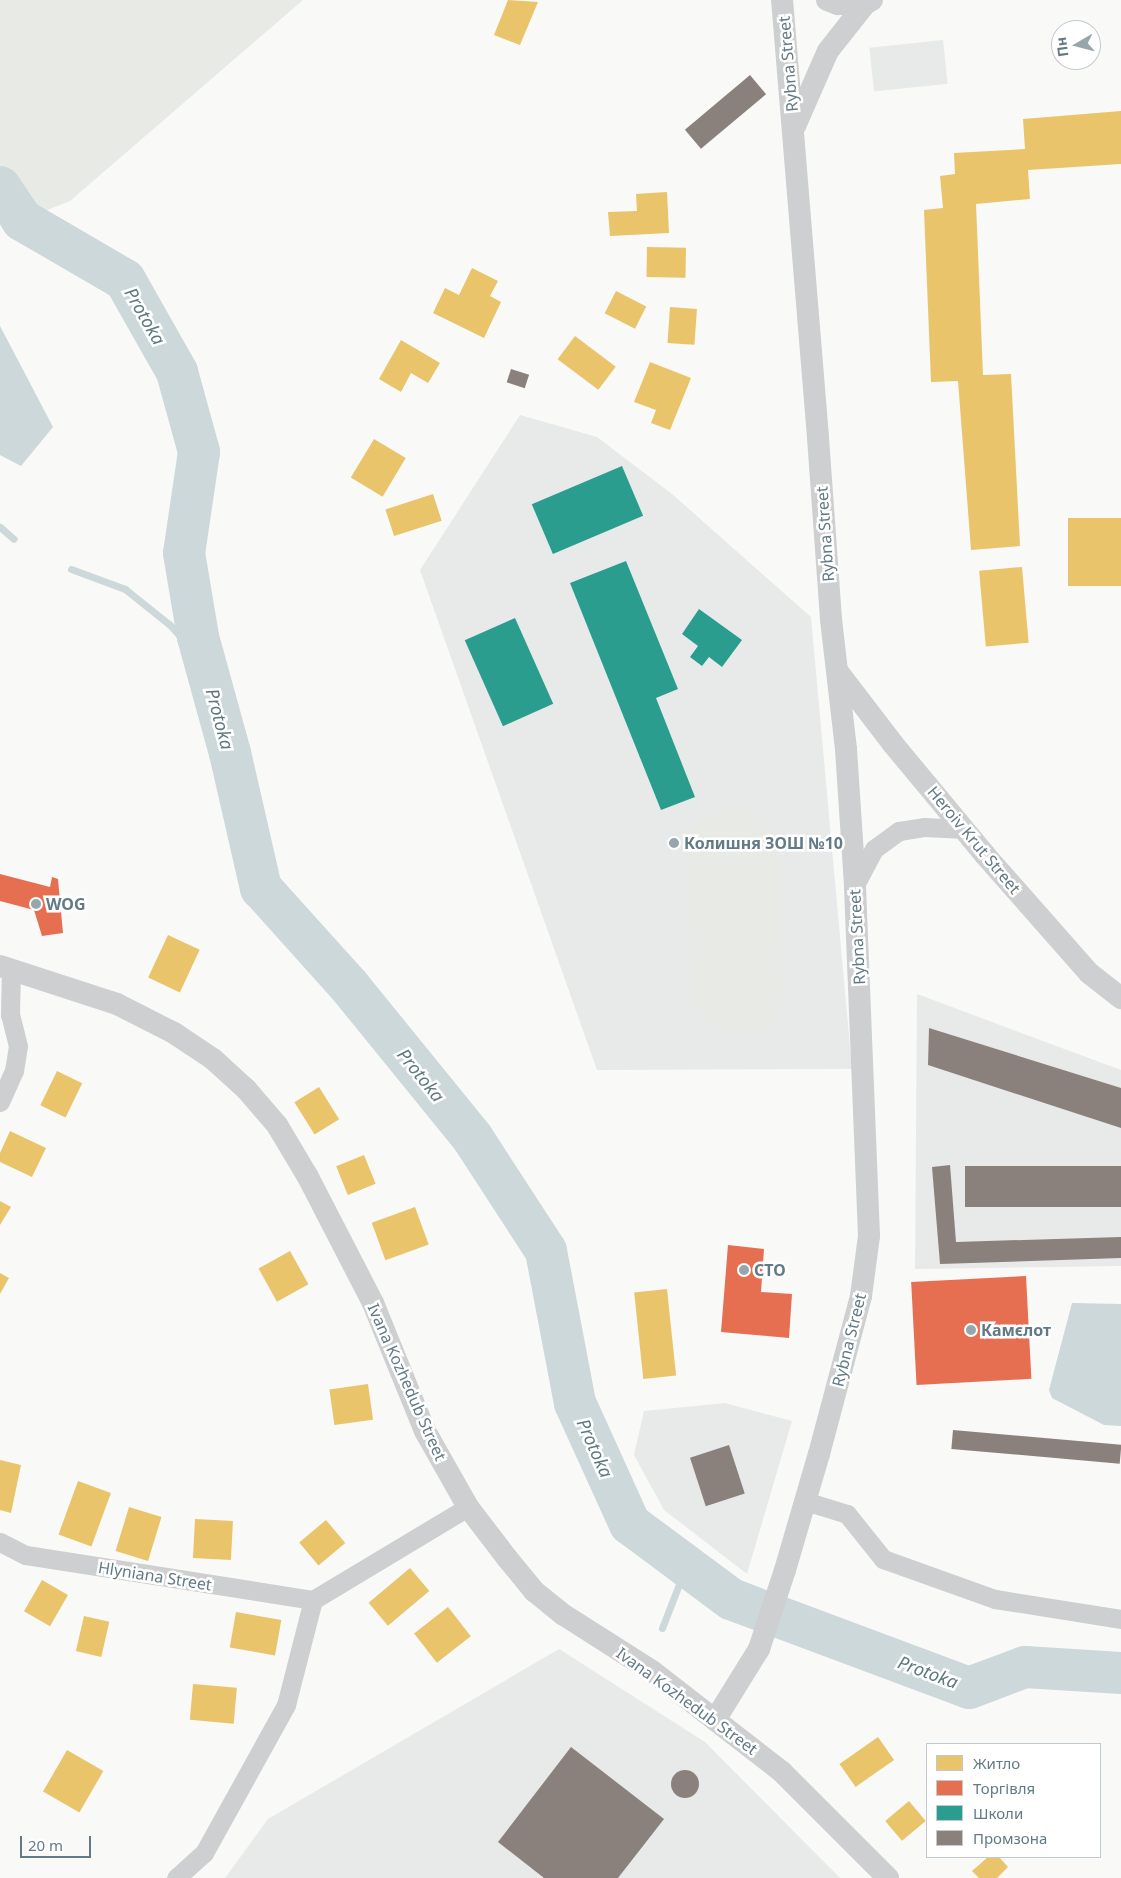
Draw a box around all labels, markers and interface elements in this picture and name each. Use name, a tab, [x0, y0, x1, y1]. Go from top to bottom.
street label: Rybna Street	[774, 16, 802, 112]
north arrow	[1051, 20, 1101, 70]
text: Пн	[1051, 36, 1072, 58]
water label: Protoka	[120, 284, 170, 348]
street label: Rybna Street	[812, 486, 838, 582]
water label: Protoka	[201, 686, 239, 752]
street label: Heroiv Krut Street	[923, 782, 1025, 898]
place label: Колишня ЗОШ №10	[684, 833, 843, 853]
marker: Колишня ЗОШ №10	[668, 837, 680, 849]
street label: Rybna Street	[845, 889, 869, 985]
place label: WOG	[46, 894, 86, 914]
marker: WOG	[30, 898, 42, 910]
water label: Protoka	[393, 1044, 449, 1106]
place label: СТО	[754, 1260, 786, 1280]
marker: СТО	[738, 1264, 750, 1276]
street label: Rybna Street	[828, 1291, 870, 1389]
street label: Ivana Kozhedub Street	[364, 1301, 450, 1463]
place label: Камєлот	[981, 1320, 1051, 1340]
marker: Камєлот	[965, 1324, 977, 1336]
water label: Protoka	[572, 1415, 618, 1481]
street label: Hlyniana Street	[97, 1558, 213, 1594]
street label: Ivana Kozhedub Street	[613, 1643, 761, 1759]
water label: Protoka	[895, 1651, 961, 1693]
legend	[926, 1743, 1101, 1858]
text: Житло	[973, 1753, 1020, 1773]
text: Торгівля	[973, 1778, 1035, 1798]
text: Школи	[973, 1803, 1023, 1823]
scale bar	[22, 1826, 94, 1858]
text: Промзона	[973, 1828, 1047, 1848]
text: 20 m	[28, 1835, 63, 1855]

